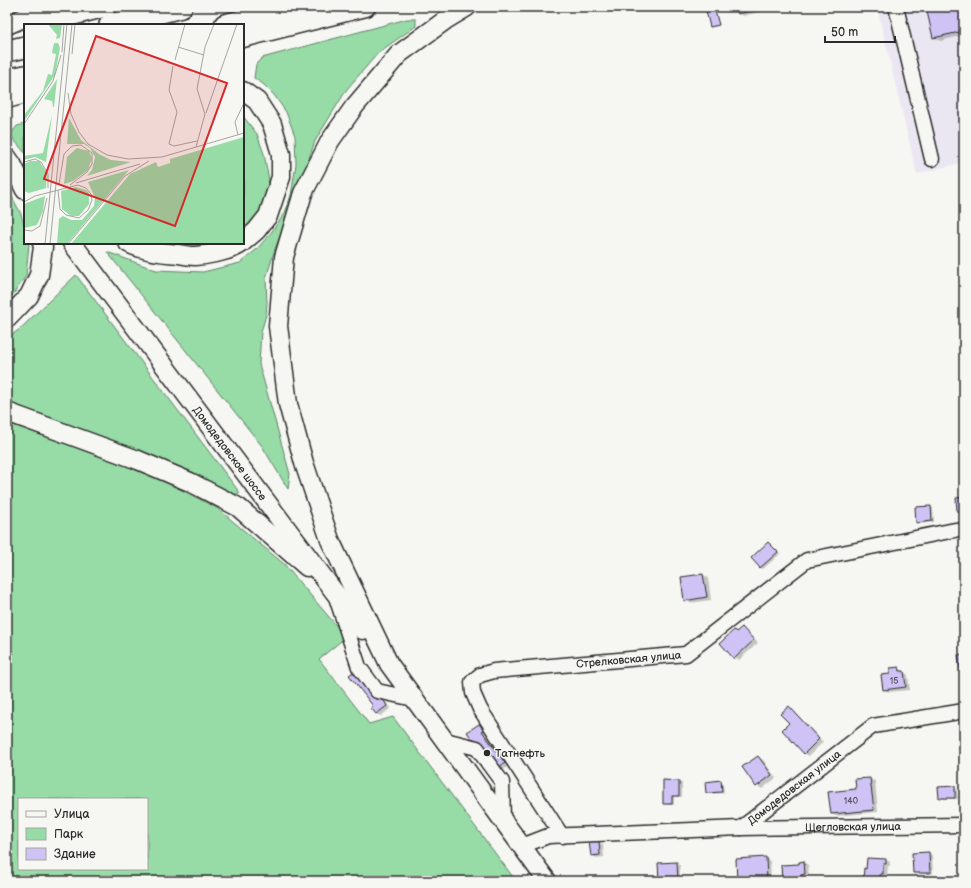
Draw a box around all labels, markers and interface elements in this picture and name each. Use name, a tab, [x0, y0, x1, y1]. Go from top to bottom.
scale bar	[825, 18, 895, 44]
inset map	[24, 24, 244, 244]
text: 50 m	[831, 25, 858, 40]
street label: Домодедовское шоссе	[190, 404, 269, 503]
street label: Стрелковская улица	[576, 648, 682, 671]
house number: 15	[890, 676, 898, 687]
place label: Татнефть	[495, 747, 545, 760]
street label: Домодедовская улица	[745, 747, 844, 828]
marker: Татнефть	[482, 748, 492, 758]
house number: 140	[844, 796, 858, 807]
legend	[18, 798, 148, 870]
text: Улица	[54, 807, 90, 822]
street label: Щегловская улица	[805, 820, 902, 834]
text: Парк	[54, 827, 84, 842]
text: Здание	[54, 847, 96, 862]

